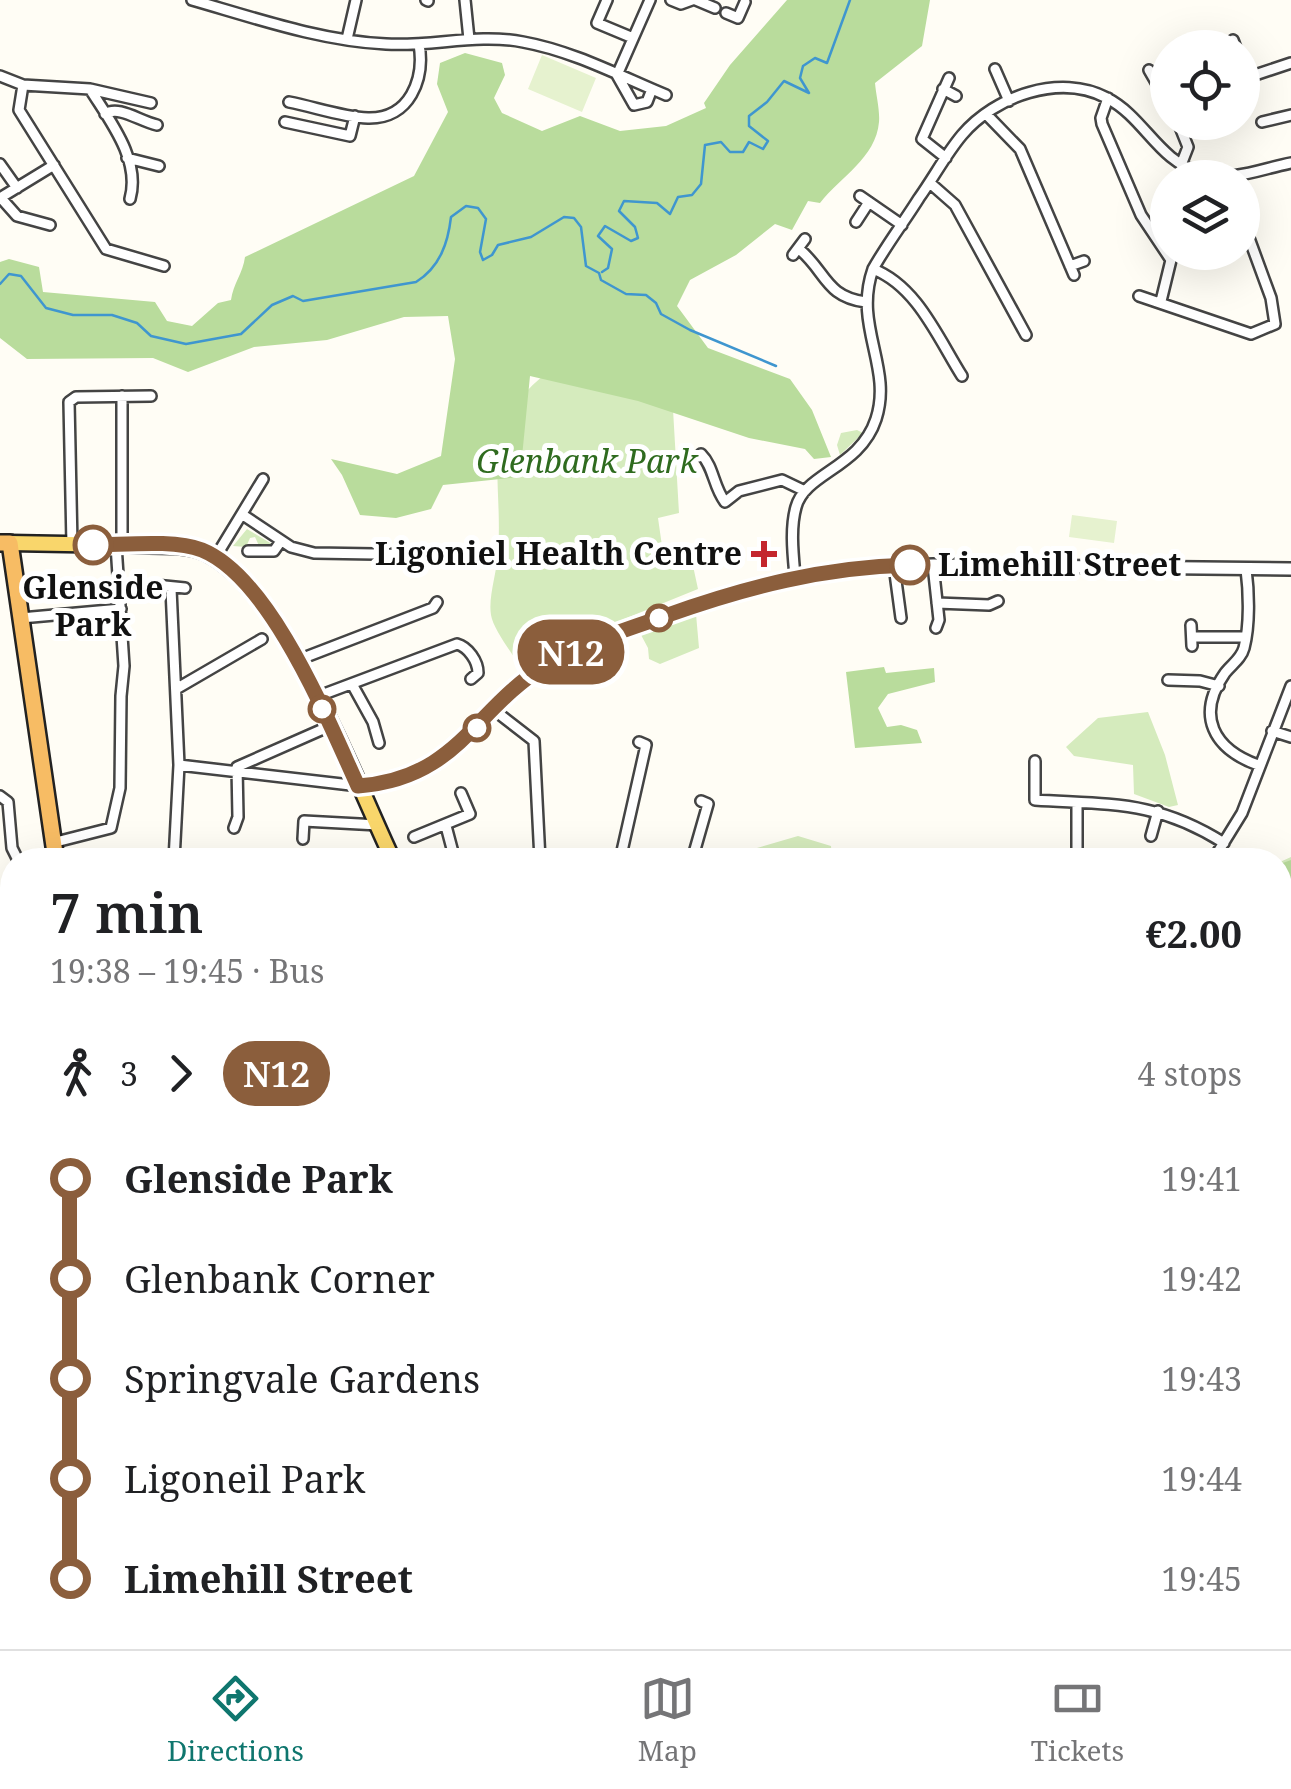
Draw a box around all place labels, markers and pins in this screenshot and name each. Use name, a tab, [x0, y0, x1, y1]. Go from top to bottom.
marker: Glenside Park	[74, 526, 112, 564]
place label: Ligoniel Health Centre	[375, 531, 742, 574]
marker: Ligoniel Health Centre	[751, 541, 777, 567]
place label: Limehill Street	[938, 542, 1181, 585]
marker: Limehill Street	[891, 546, 929, 584]
place label: Glenside Park	[22, 565, 164, 645]
unlabelled marker	[646, 605, 672, 631]
unlabelled marker	[309, 696, 335, 722]
unlabelled marker	[464, 715, 490, 741]

